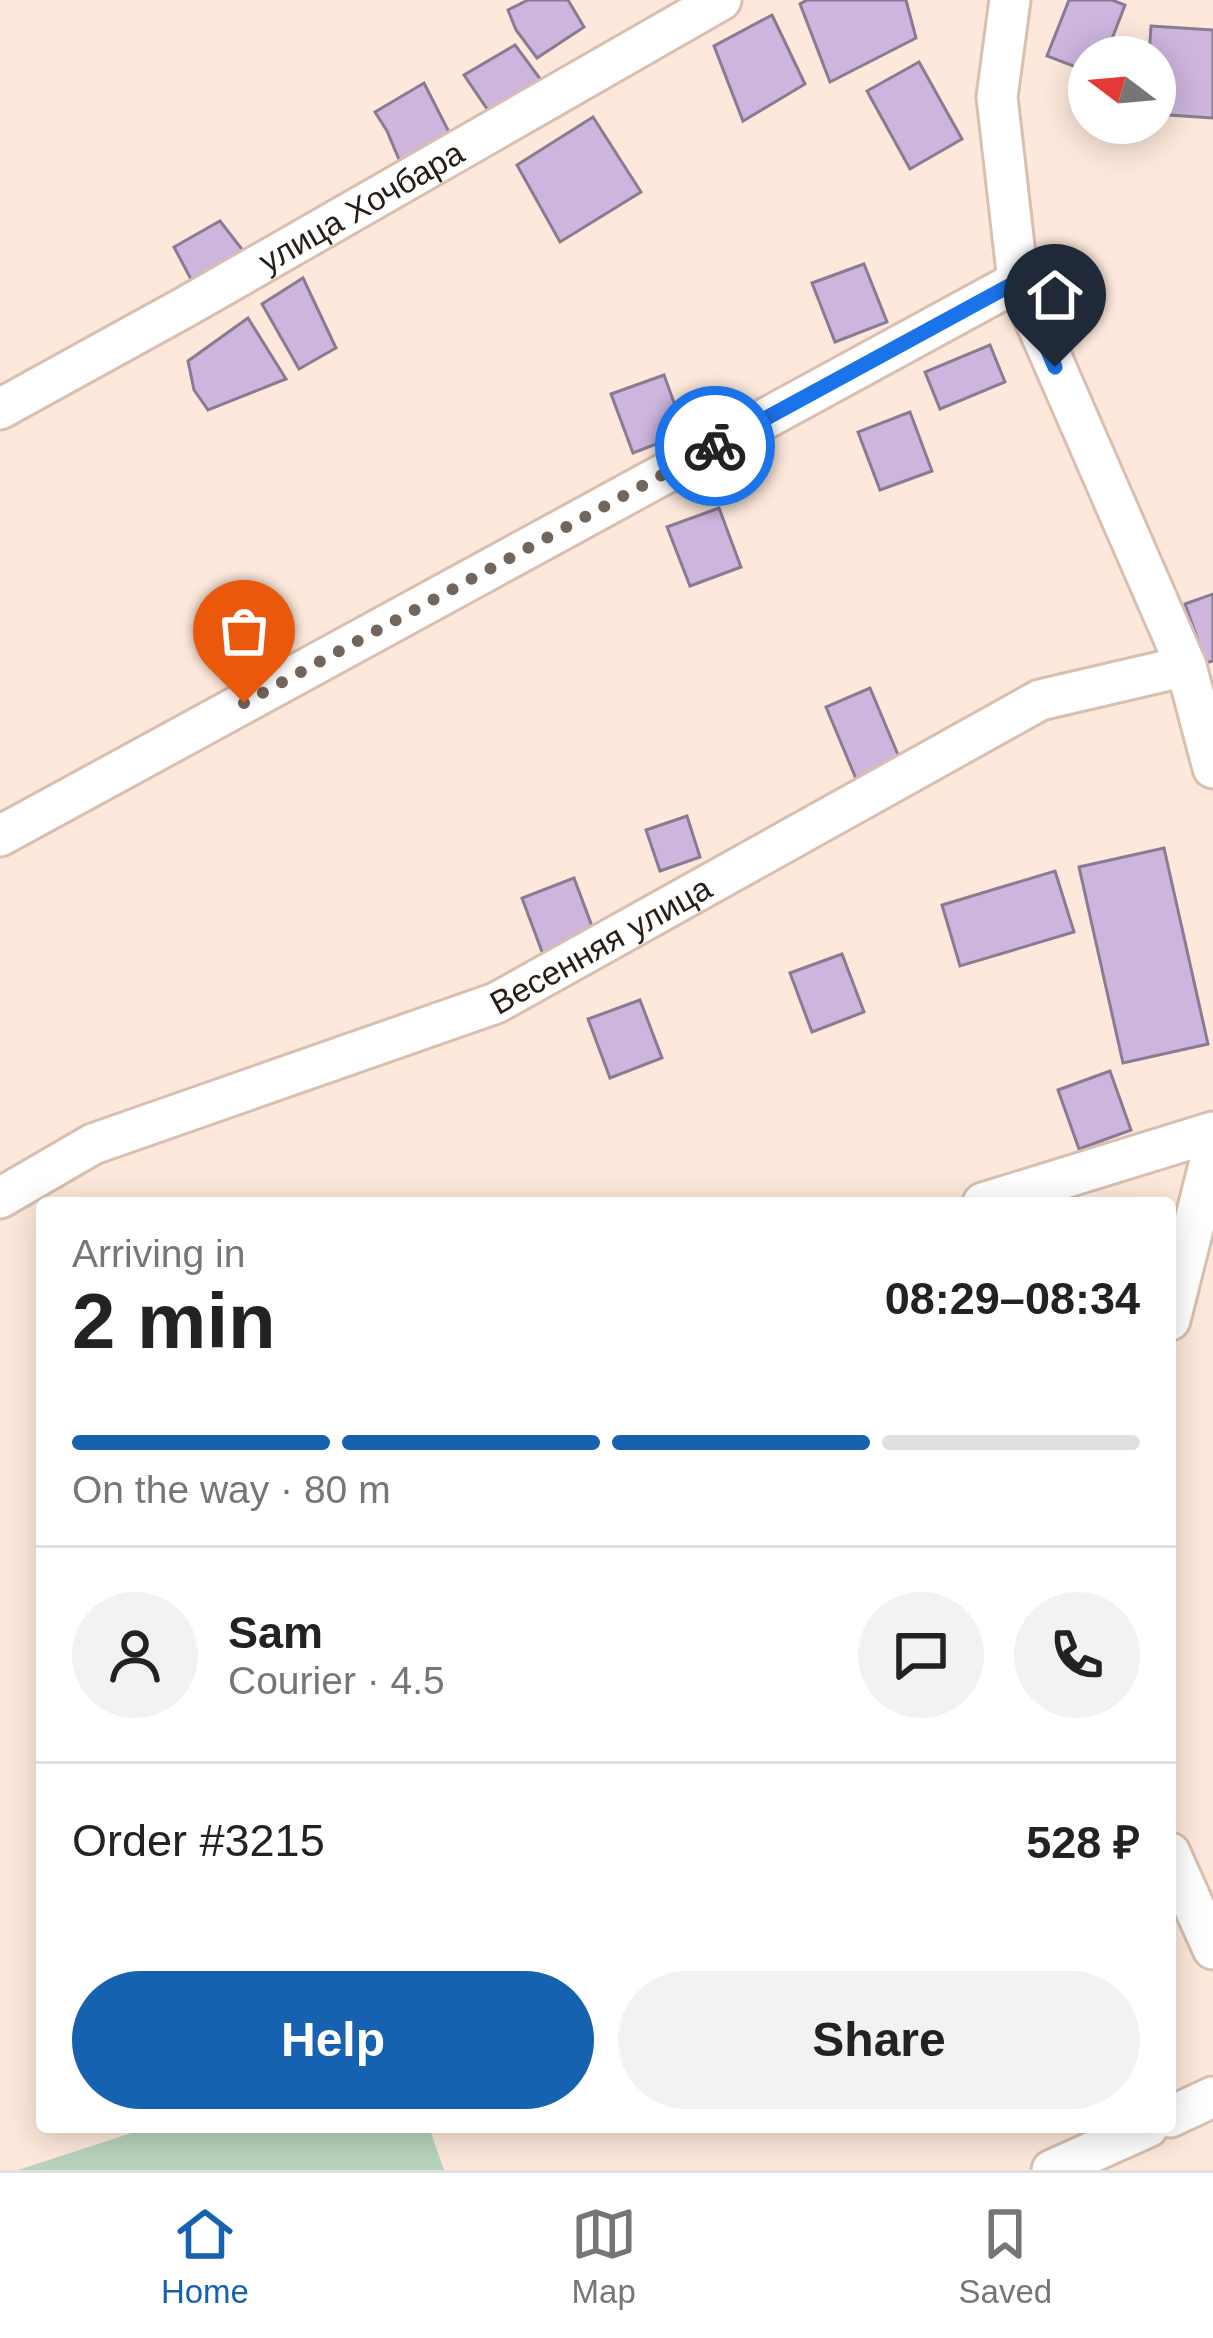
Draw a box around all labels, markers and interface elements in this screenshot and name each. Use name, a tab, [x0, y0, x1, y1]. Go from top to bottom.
north arrow	[1068, 36, 1176, 144]
map controls	[1068, 36, 1176, 144]
street label: улица Хочбара	[252, 133, 470, 279]
pin	[1004, 244, 1106, 367]
icon: home	[1022, 262, 1088, 328]
courier	[655, 386, 775, 506]
icon: bike	[682, 413, 748, 479]
pin	[193, 580, 295, 703]
icon: bag	[211, 598, 277, 664]
street label: Весенняя улица	[483, 868, 718, 1021]
text: Arriving in	[72, 1232, 245, 1275]
text: 08:29–08:34	[885, 1273, 1140, 1324]
text: 2 min	[72, 1277, 276, 1365]
text: On the way · 80 m	[72, 1468, 391, 1511]
button: person	[72, 1592, 198, 1718]
button: chat	[858, 1592, 984, 1718]
button: phone	[1014, 1592, 1140, 1718]
text: Sam	[228, 1607, 323, 1658]
text: Courier · 4.5	[228, 1659, 445, 1702]
text: Order #3215	[72, 1815, 325, 1866]
text: 528 ₽	[1026, 1817, 1140, 1868]
button: Help	[72, 1971, 594, 2109]
button: Share	[618, 1971, 1140, 2109]
tab: Home	[161, 2201, 249, 2311]
tab: Map	[571, 2201, 637, 2311]
tab: Saved	[959, 2201, 1052, 2311]

